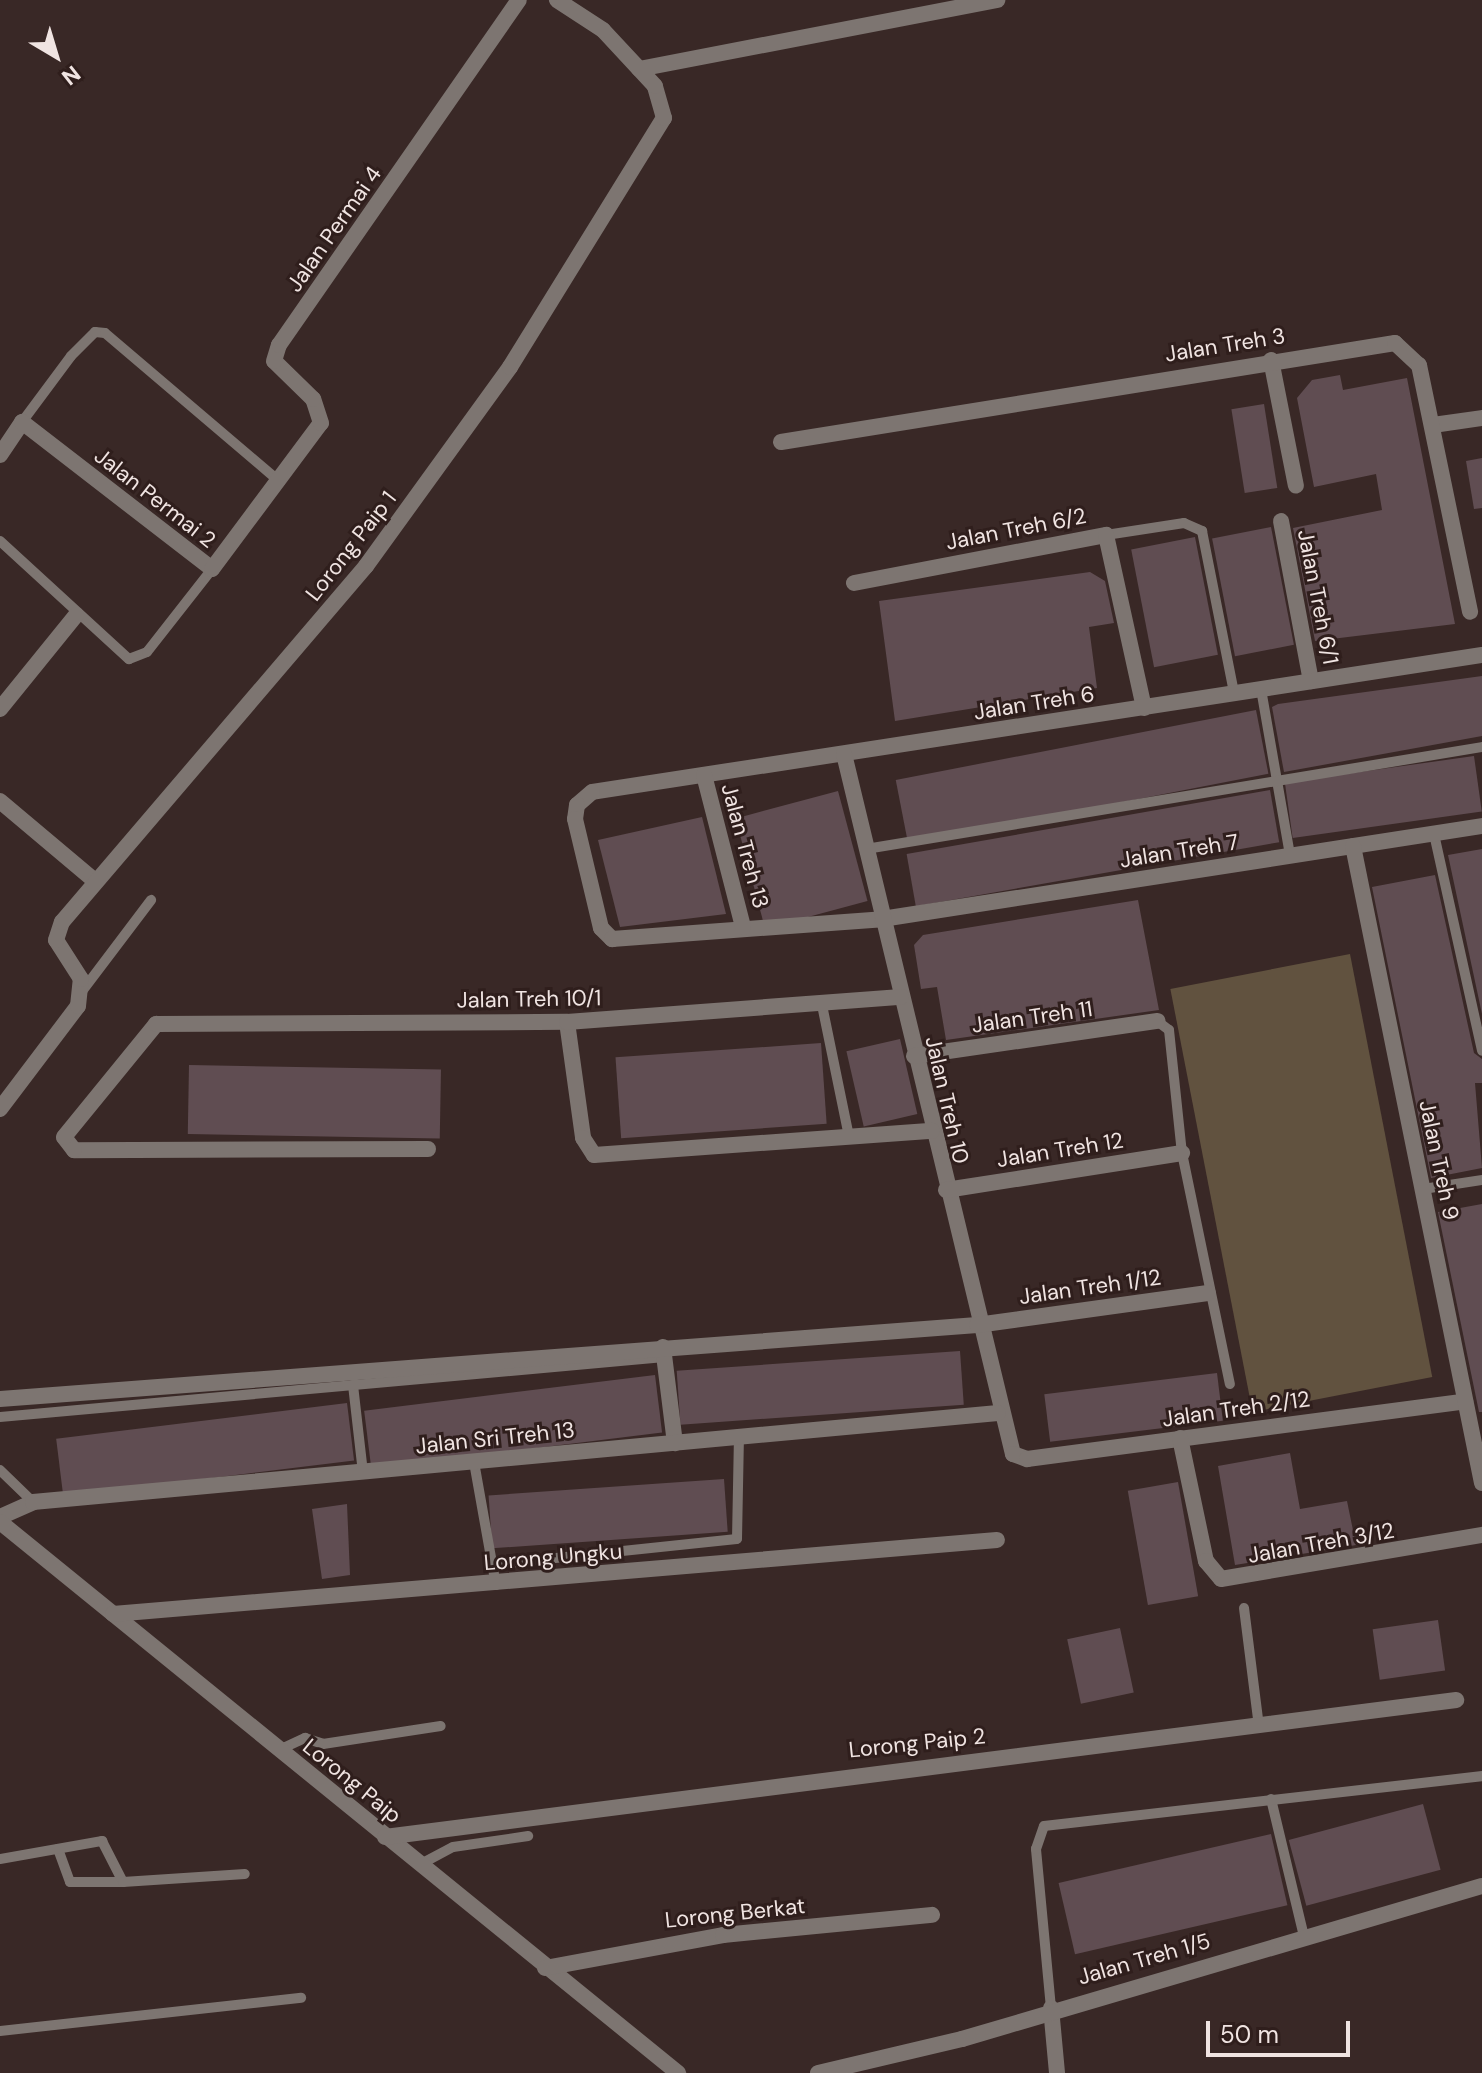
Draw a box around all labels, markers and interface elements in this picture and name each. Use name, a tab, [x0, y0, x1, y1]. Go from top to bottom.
north arrow	[16, 16, 96, 96]
text: N	[56, 59, 86, 92]
street label: Jalan Permai 4	[281, 161, 387, 297]
street label: Jalan Treh 3	[1163, 322, 1287, 368]
street label: Jalan Permai 2	[89, 443, 221, 553]
street label: Lorong Paip 1	[300, 486, 402, 606]
street label: Jalan Treh 6/2	[944, 502, 1088, 556]
street label: Jalan Treh 6/1	[1292, 527, 1344, 667]
street label: Jalan Treh 6	[972, 680, 1096, 726]
street label: Jalan Treh 13	[716, 781, 774, 911]
street label: Jalan Treh 7	[1118, 829, 1240, 873]
street label: Jalan Treh 10/1	[456, 985, 602, 1013]
street label: Jalan Treh 11	[970, 995, 1094, 1039]
street label: Jalan Treh 10	[920, 1034, 974, 1166]
street label: Jalan Treh 9	[1413, 1098, 1465, 1222]
street label: Jalan Treh 12	[995, 1127, 1125, 1173]
street label: Jalan Treh 1/12	[1017, 1264, 1163, 1310]
street label: Jalan Treh 2/12	[1160, 1386, 1312, 1432]
street label: Jalan Sri Treh 13	[414, 1417, 576, 1459]
street label: Jalan Treh 3/12	[1246, 1517, 1396, 1569]
street label: Lorong Ungku	[483, 1538, 623, 1576]
street label: Lorong Paip 2	[847, 1723, 987, 1763]
street label: Lorong Paip	[297, 1733, 407, 1829]
street label: Lorong Berkat	[664, 1893, 806, 1933]
street label: Jalan Treh 1/5	[1075, 1928, 1213, 1990]
scale bar	[1210, 2005, 1354, 2055]
text: 50 m	[1220, 2019, 1279, 2050]

